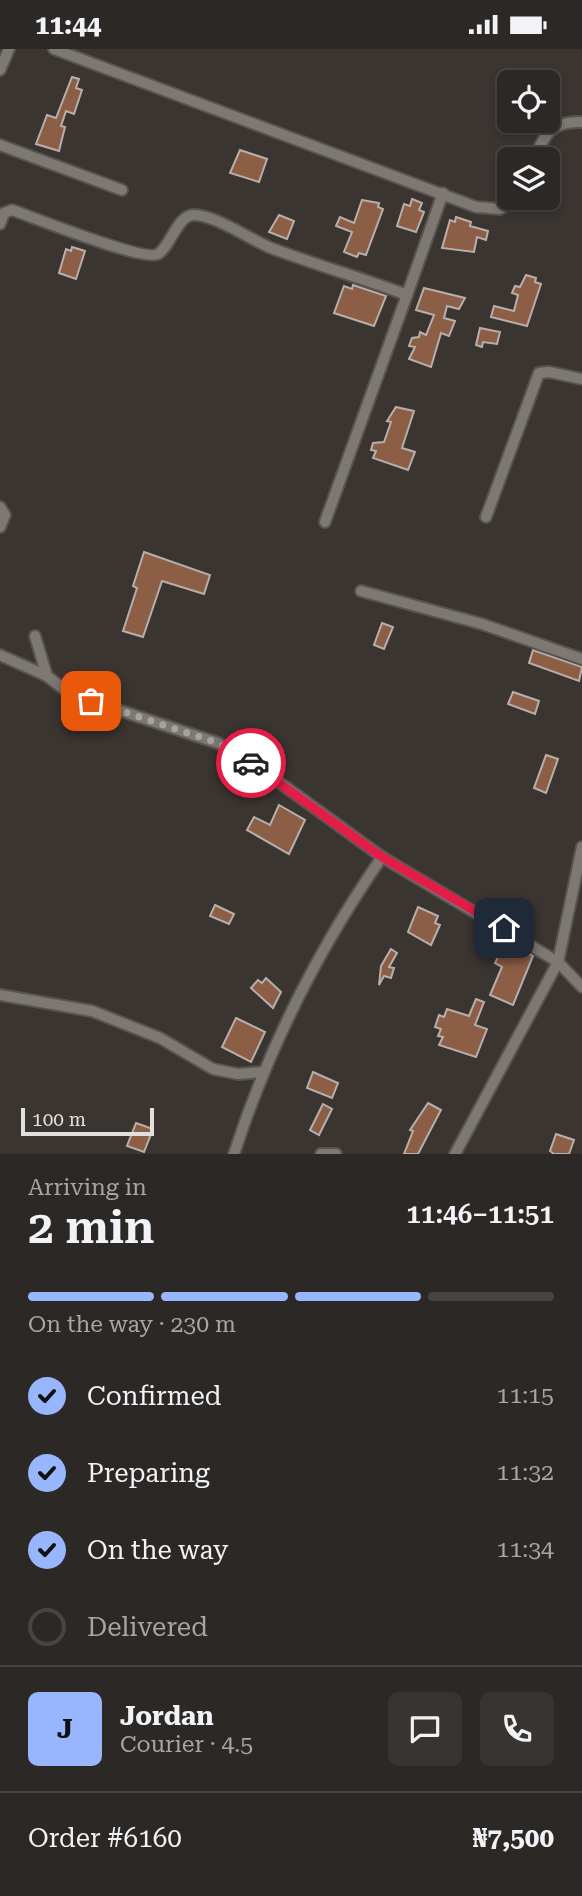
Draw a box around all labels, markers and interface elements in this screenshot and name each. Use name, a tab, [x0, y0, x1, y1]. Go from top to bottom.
text: 11:44	[35, 10, 101, 40]
map controls	[497, 70, 560, 210]
button: locate	[497, 70, 560, 133]
button: layers	[497, 147, 560, 210]
pin	[61, 671, 121, 731]
icon: bag	[72, 682, 110, 720]
courier	[216, 728, 286, 798]
icon: car	[232, 744, 270, 782]
pin	[474, 898, 534, 958]
icon: home	[485, 909, 523, 947]
scale bar	[21, 1105, 154, 1137]
text: 100 m	[32, 1108, 86, 1131]
text: Arriving in	[28, 1174, 147, 1201]
text: 11:46–11:51	[406, 1199, 554, 1229]
text: 2 min	[28, 1200, 155, 1254]
text: On the way · 230 m	[28, 1311, 236, 1338]
icon: check	[28, 1377, 66, 1415]
text: Confirmed	[87, 1381, 222, 1411]
text: 11:15	[497, 1382, 554, 1409]
icon: check	[28, 1454, 66, 1492]
text: Preparing	[87, 1458, 210, 1488]
text: 11:32	[497, 1459, 554, 1486]
icon: check	[28, 1531, 66, 1569]
text: On the way	[87, 1535, 228, 1565]
text: 11:34	[497, 1536, 554, 1563]
text: Delivered	[87, 1612, 208, 1642]
button: chat	[388, 1692, 462, 1766]
button: phone	[480, 1692, 554, 1766]
text: Jordan	[120, 1701, 214, 1731]
text: J	[57, 1714, 73, 1744]
text: Courier · 4.5	[120, 1731, 253, 1758]
text: Order #6160	[28, 1823, 182, 1853]
text: ₦7,500	[473, 1823, 554, 1853]

